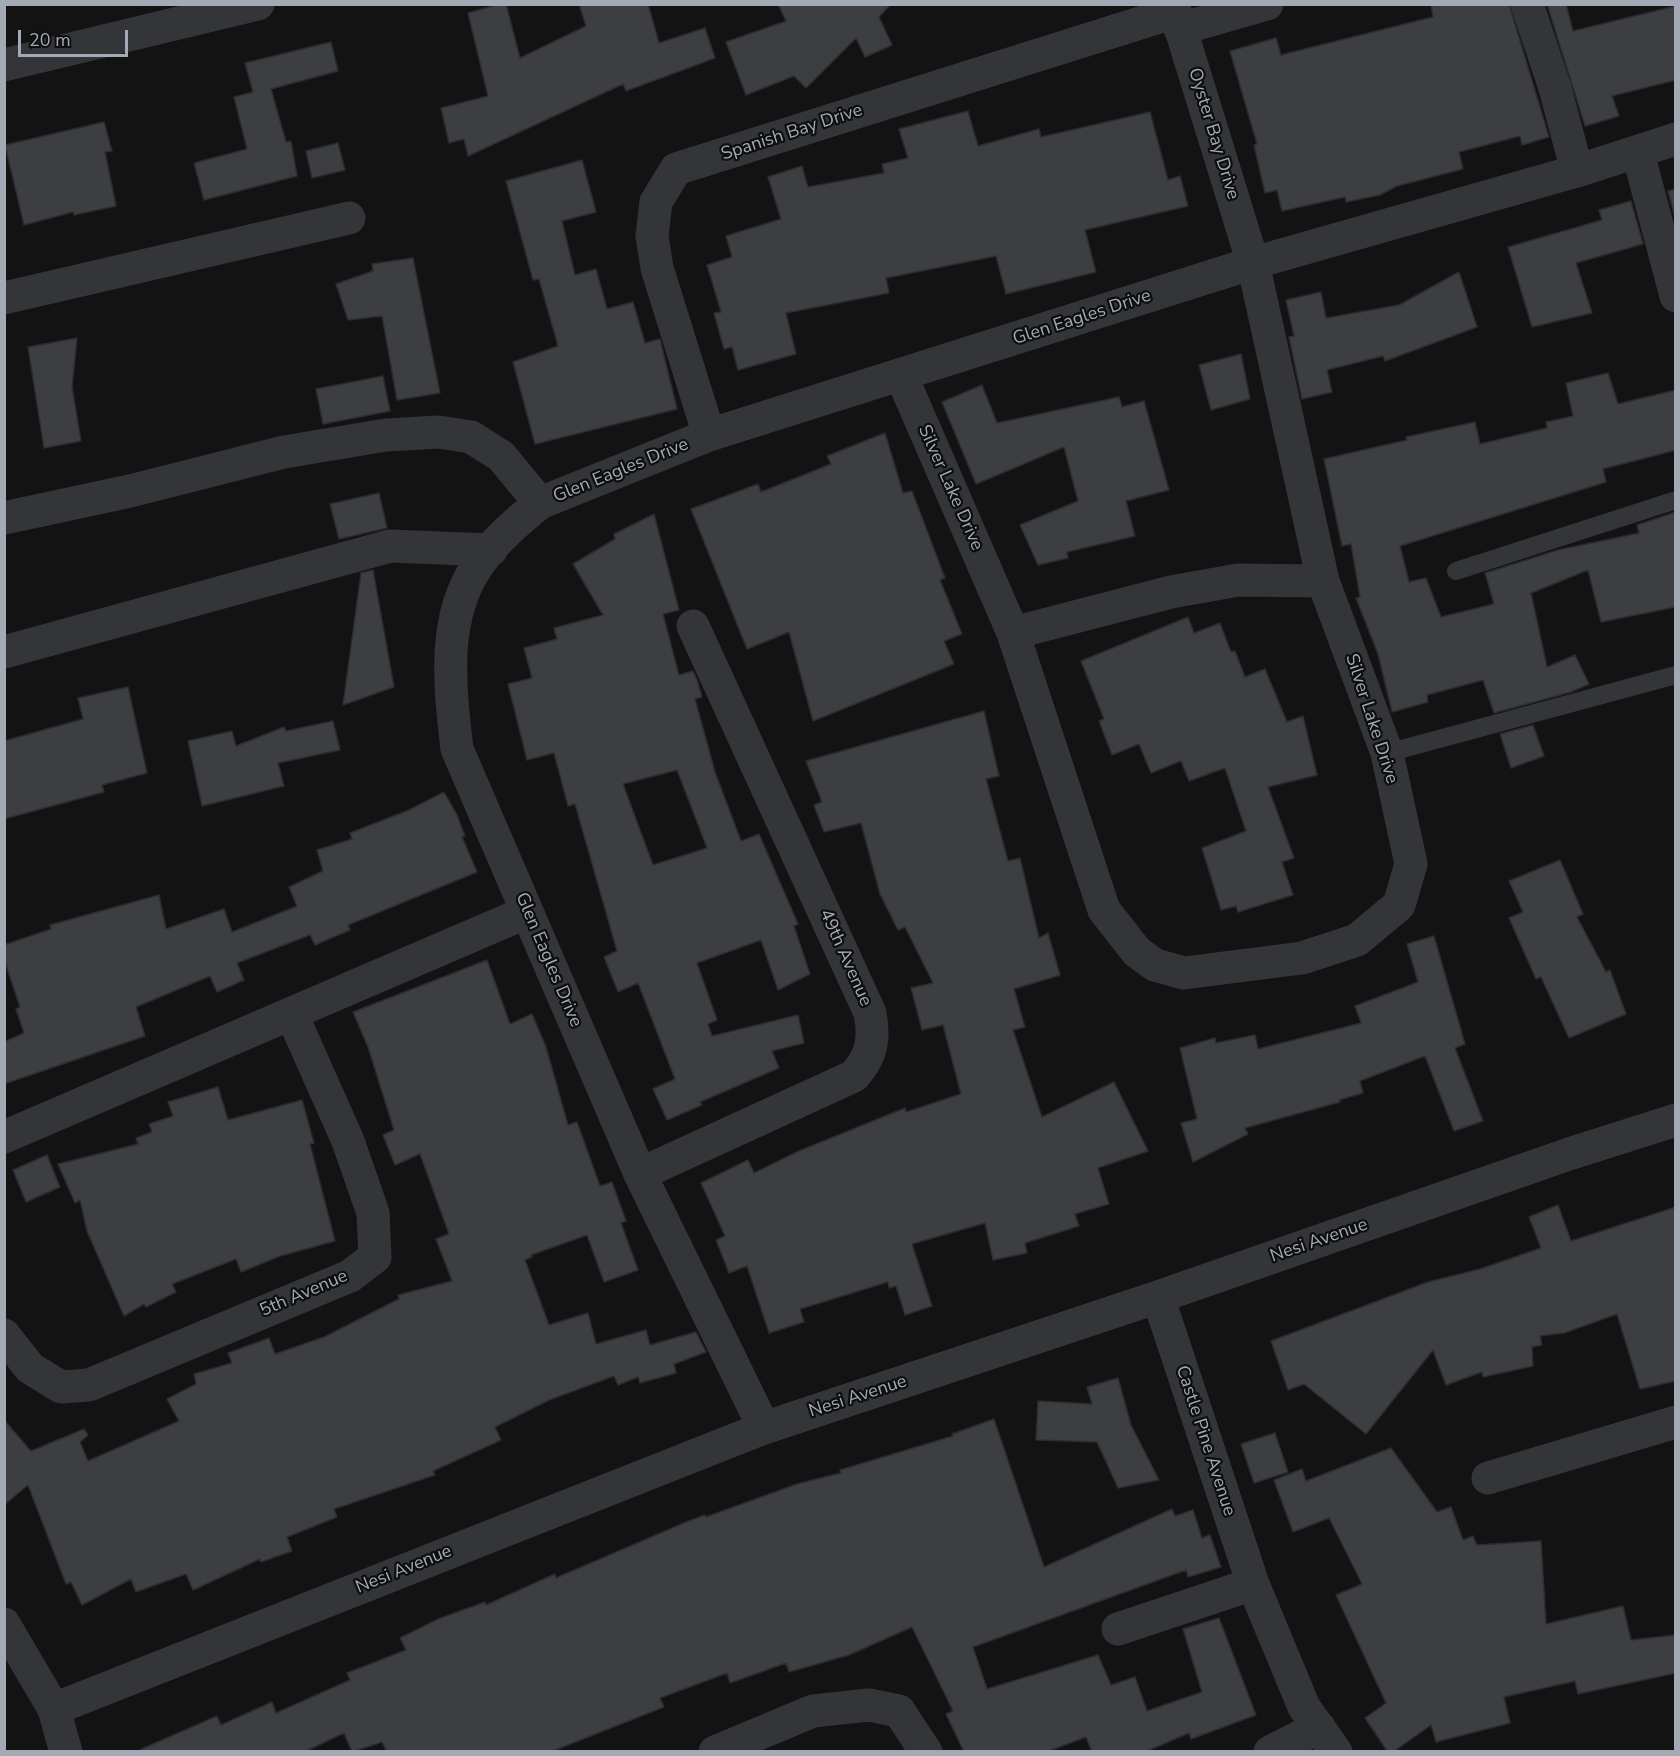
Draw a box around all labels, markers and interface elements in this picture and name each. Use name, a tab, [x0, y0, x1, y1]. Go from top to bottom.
scale bar	[21, 18, 130, 56]
text: 20 m	[29, 28, 71, 52]
street label: Oyster Bay Drive	[1183, 66, 1243, 202]
street label: Spanish Bay Drive	[719, 100, 865, 166]
street label: Glen Eagles Drive	[1010, 285, 1154, 351]
street label: Silver Lake Drive	[913, 422, 987, 554]
street label: Glen Eagles Drive	[550, 434, 692, 508]
street label: Silver Lake Drive	[1340, 651, 1402, 787]
street label: Glen Eagles Drive	[510, 890, 586, 1030]
street label: 49th Avenue	[814, 906, 876, 1010]
street label: Nesi Avenue	[1267, 1214, 1371, 1268]
street label: 5th Avenue	[257, 1266, 351, 1322]
street label: Castle Pine Avenue	[1170, 1363, 1240, 1519]
street label: Nesi Avenue	[806, 1371, 910, 1423]
street label: Nesi Avenue	[353, 1541, 455, 1599]

